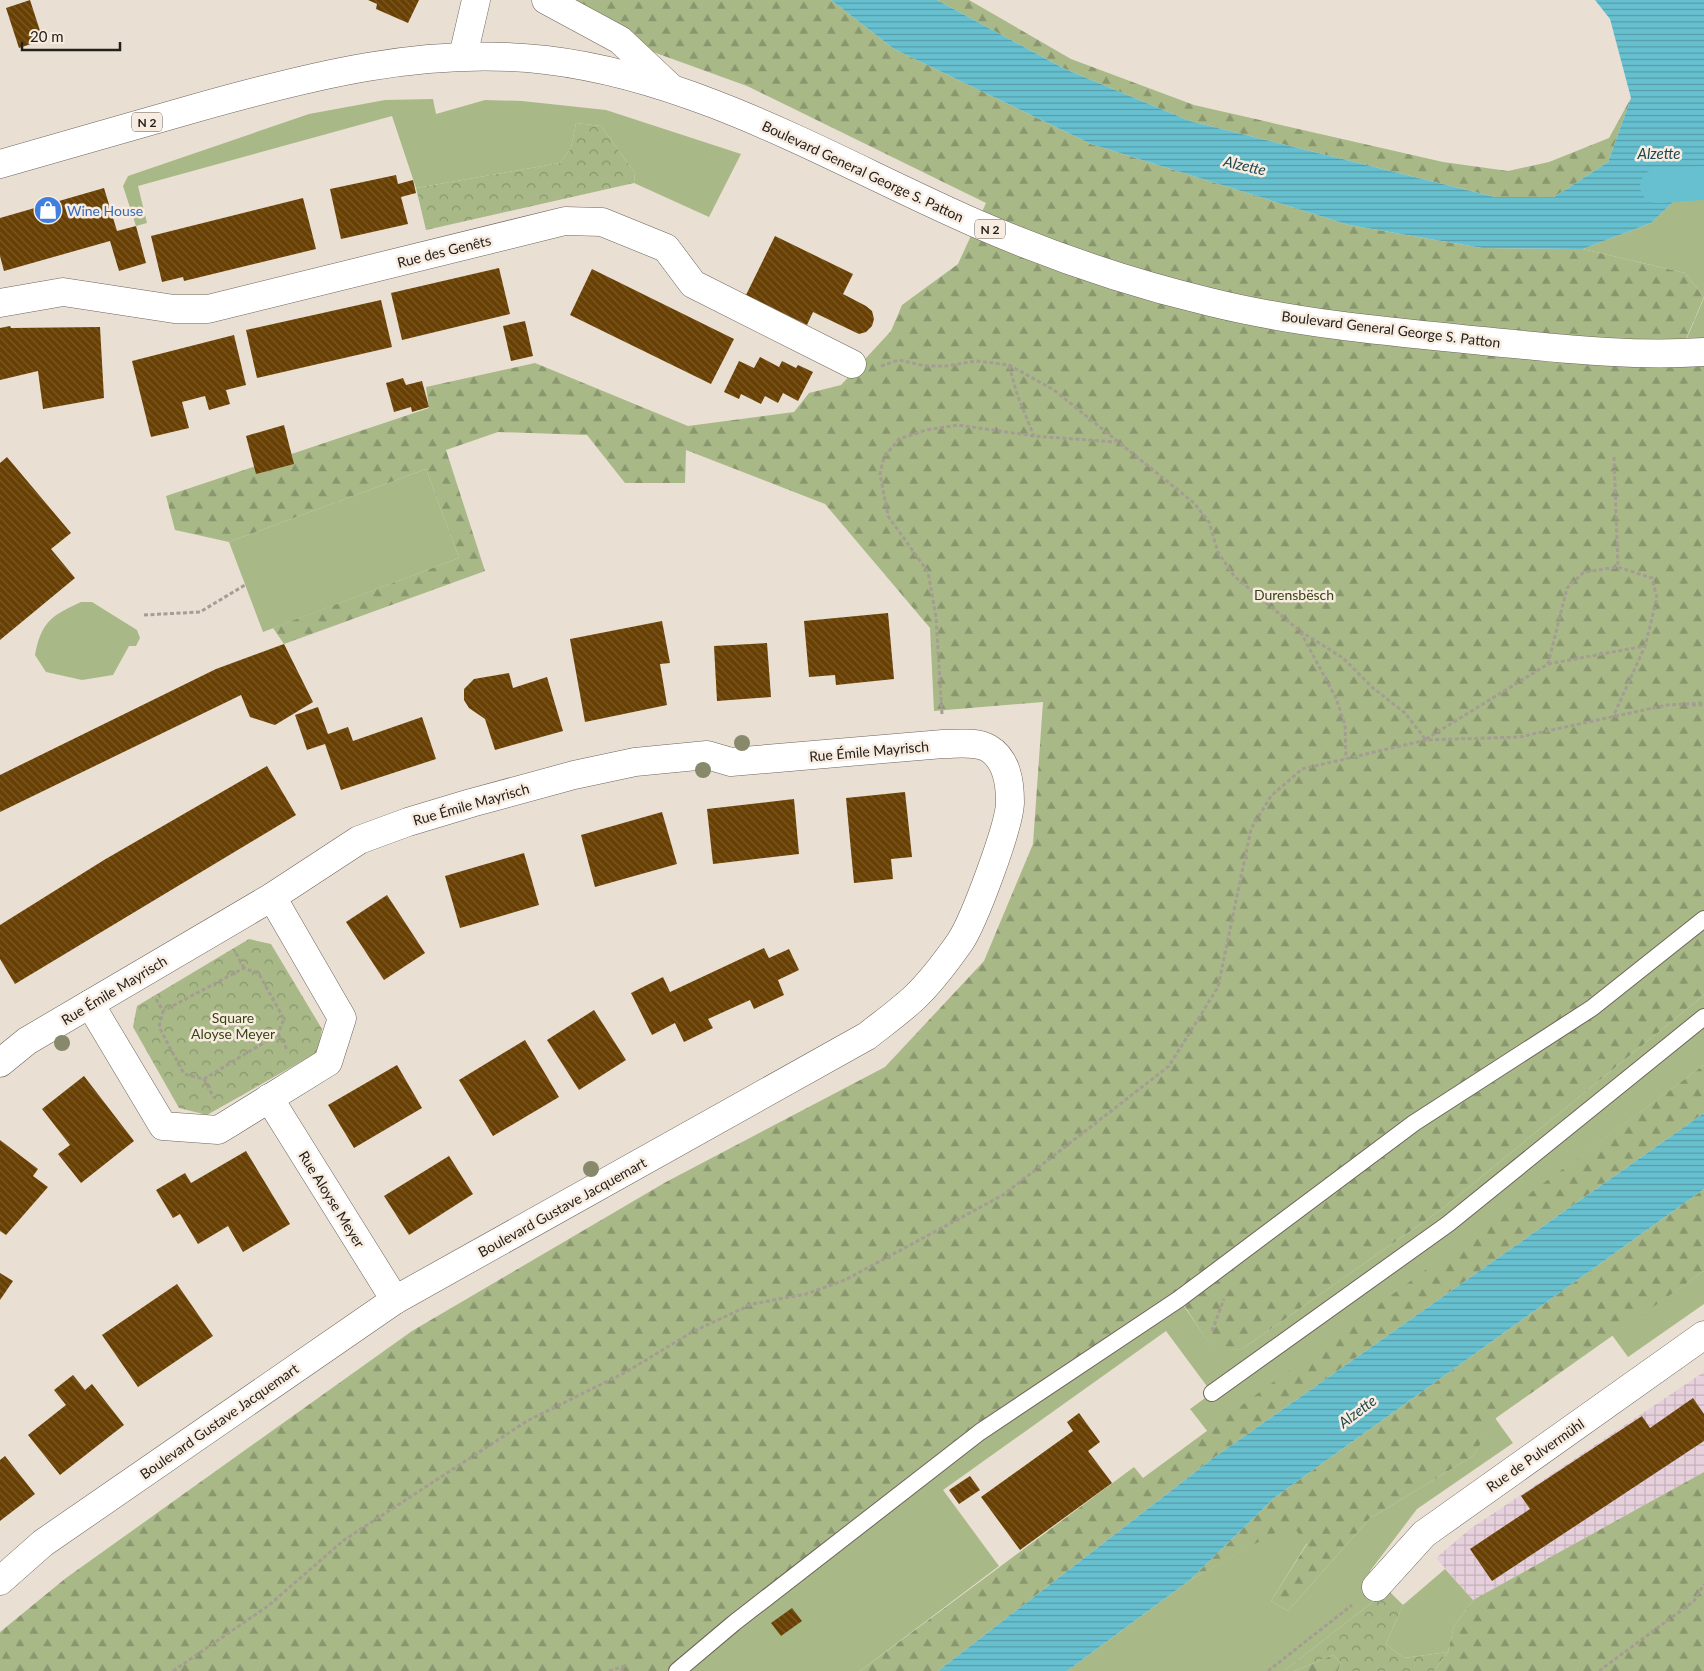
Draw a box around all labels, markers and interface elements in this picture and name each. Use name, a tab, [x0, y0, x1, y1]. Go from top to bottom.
scale bar	[22, 20, 120, 52]
text: 20 m	[30, 27, 64, 45]
road number: N 2	[132, 112, 162, 132]
street label: Boulevard General George S. Patton	[760, 117, 966, 225]
water label: Alzette	[1636, 144, 1681, 162]
water label: Alzette	[1221, 151, 1268, 179]
shop icon: Wine House	[33, 195, 63, 225]
place label: Wine House	[67, 202, 143, 219]
road number: N 2	[975, 220, 1005, 238]
street label: Rue des Genêts	[395, 231, 493, 271]
street label: Boulevard General George S. Patton	[1281, 307, 1501, 351]
park label: Durensbësch	[1254, 586, 1334, 603]
street label: Rue Émile Mayrisch	[808, 737, 930, 765]
street label: Rue Émile Mayrisch	[411, 779, 531, 829]
street label: Rue Émile Mayrisch	[58, 952, 170, 1028]
park label: Square Aloyse Meyer	[191, 1009, 275, 1042]
street label: Rue Aloyse Meyer	[295, 1147, 369, 1251]
street label: Boulevard Gustave Jacquemart	[475, 1154, 649, 1260]
street label: Boulevard Gustave Jacquemart	[136, 1360, 302, 1482]
water label: Alzette	[1334, 1391, 1380, 1432]
street label: Rue de Pulvermühl	[1483, 1415, 1587, 1495]

